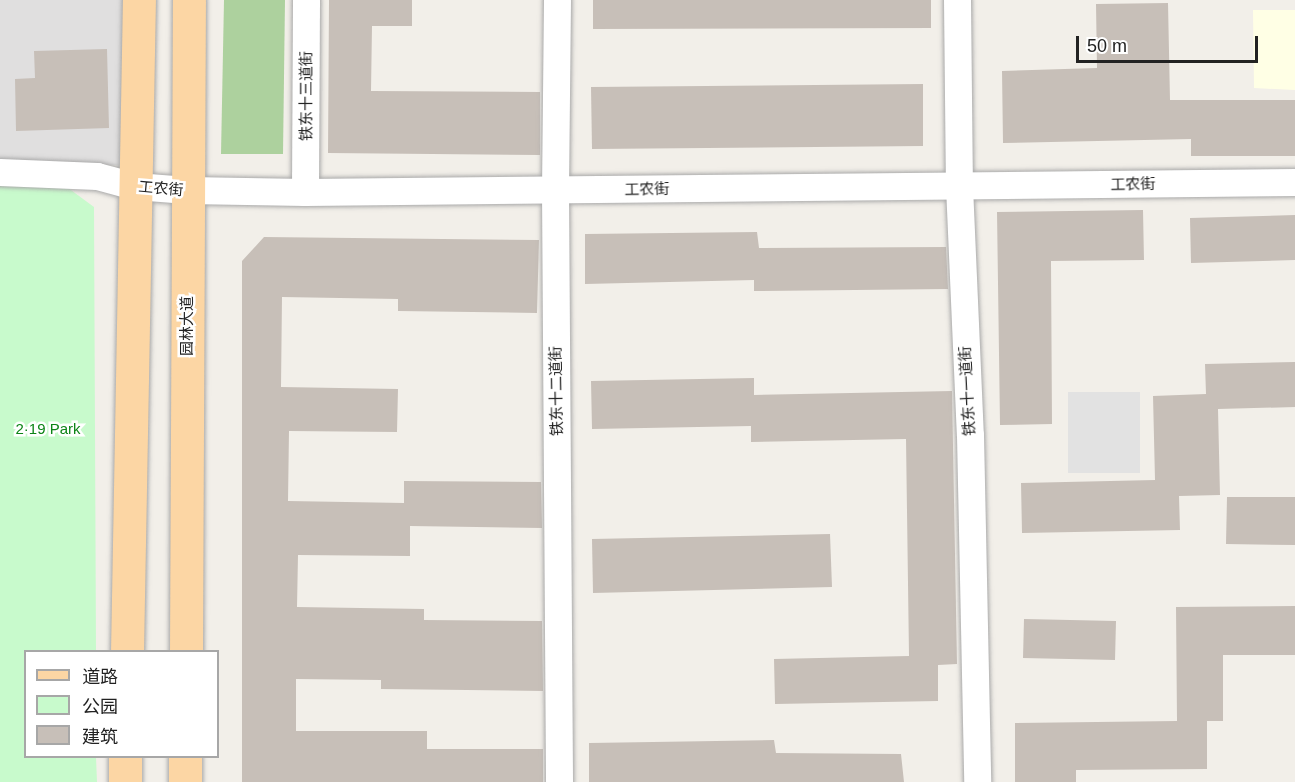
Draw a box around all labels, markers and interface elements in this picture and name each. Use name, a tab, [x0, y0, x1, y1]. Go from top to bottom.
scale bar	[1079, 24, 1260, 62]
text: 50 m	[1087, 36, 1127, 56]
street label: 铁东十三道街	[297, 51, 315, 141]
street label: 工农街	[1110, 175, 1156, 193]
street label: 工农街	[138, 177, 184, 199]
street label: 工农街	[624, 180, 670, 198]
street label: 园林大道	[178, 296, 196, 356]
street label: 铁东十二道街	[546, 346, 566, 436]
street label: 铁东十一道街	[956, 346, 978, 436]
park label: 2·19 Park	[15, 420, 81, 438]
legend	[24, 650, 219, 758]
text: 道路	[82, 667, 118, 687]
text: 公园	[82, 697, 118, 717]
text: 建筑	[82, 727, 118, 747]

